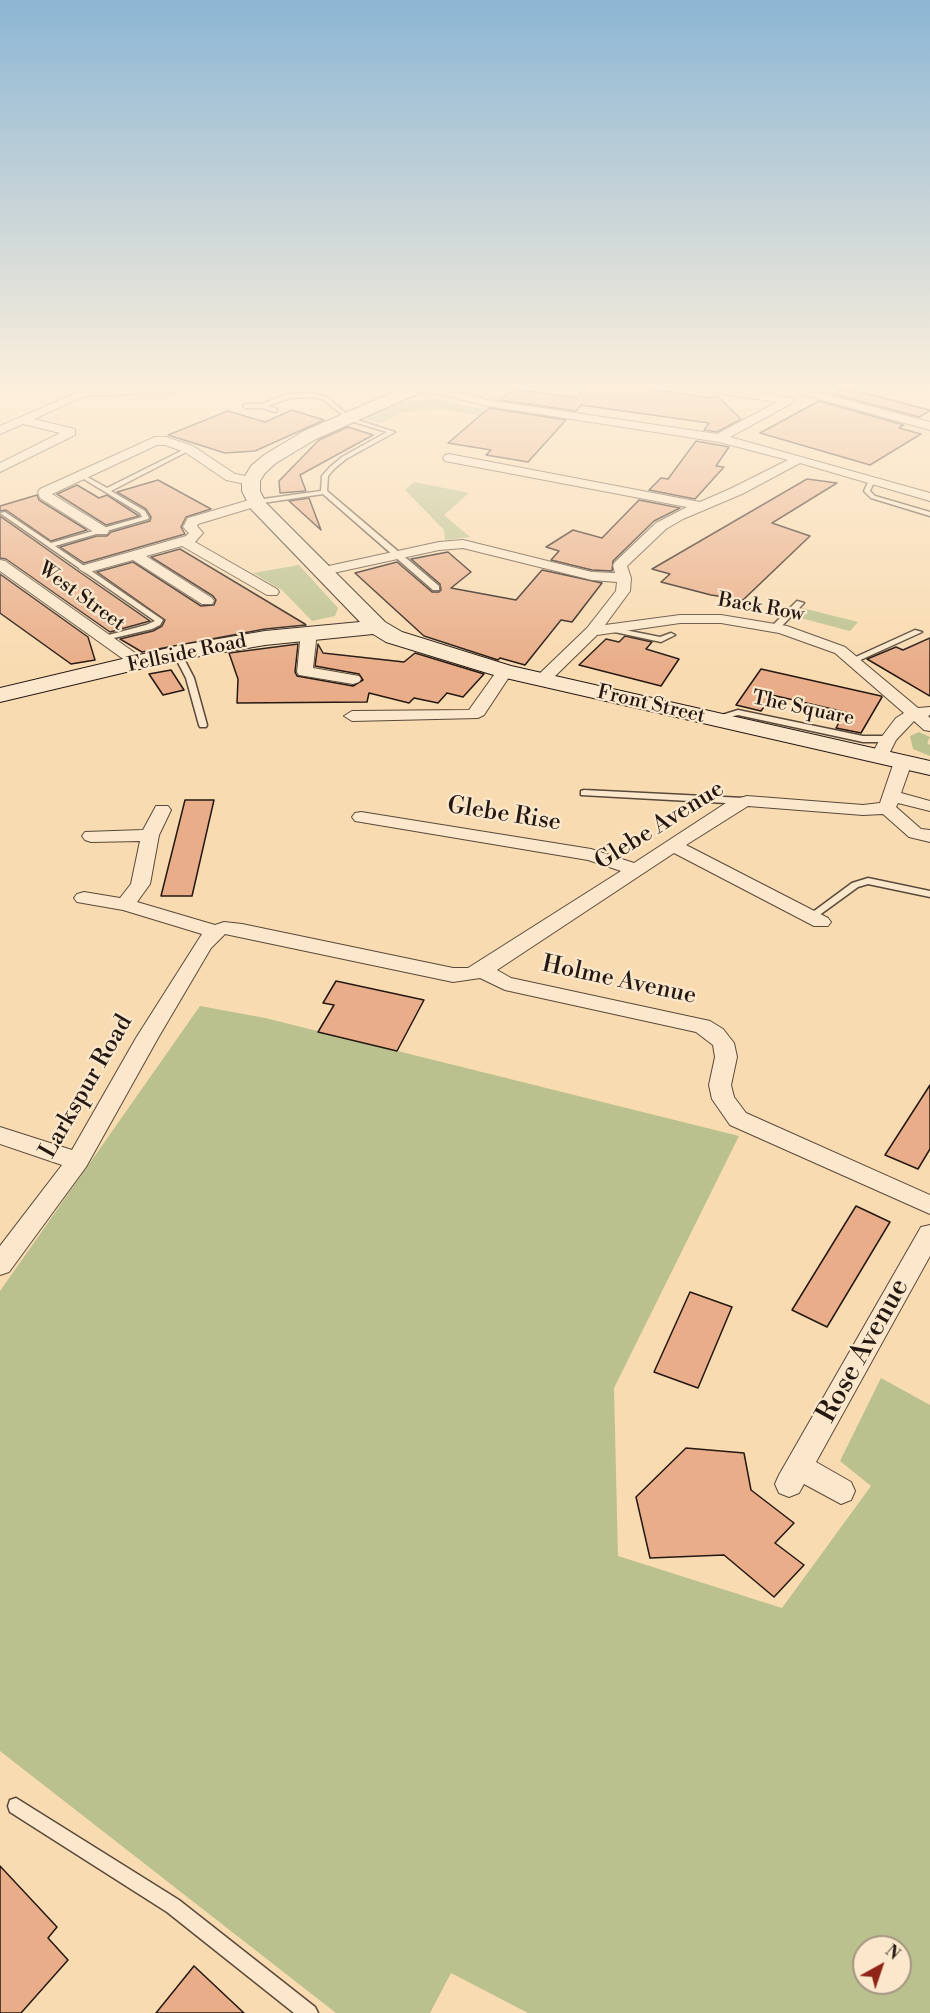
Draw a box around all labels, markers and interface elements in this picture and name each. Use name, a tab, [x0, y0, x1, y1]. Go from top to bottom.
street label: West Street	[33, 557, 129, 637]
street label: Back Row	[716, 589, 806, 627]
street label: Fellside Road	[125, 630, 249, 678]
street label: Front Street	[595, 681, 707, 729]
street label: The Square	[750, 686, 856, 732]
street label: Glebe Avenue	[590, 775, 730, 877]
street label: Glebe Rise	[445, 792, 563, 838]
street label: Holme Avenue	[539, 951, 699, 1011]
street label: Larkspur Road	[34, 1010, 140, 1164]
street label: Rose Avenue	[811, 1273, 917, 1429]
north arrow	[852, 1935, 912, 1995]
text: N	[881, 1941, 904, 1964]

